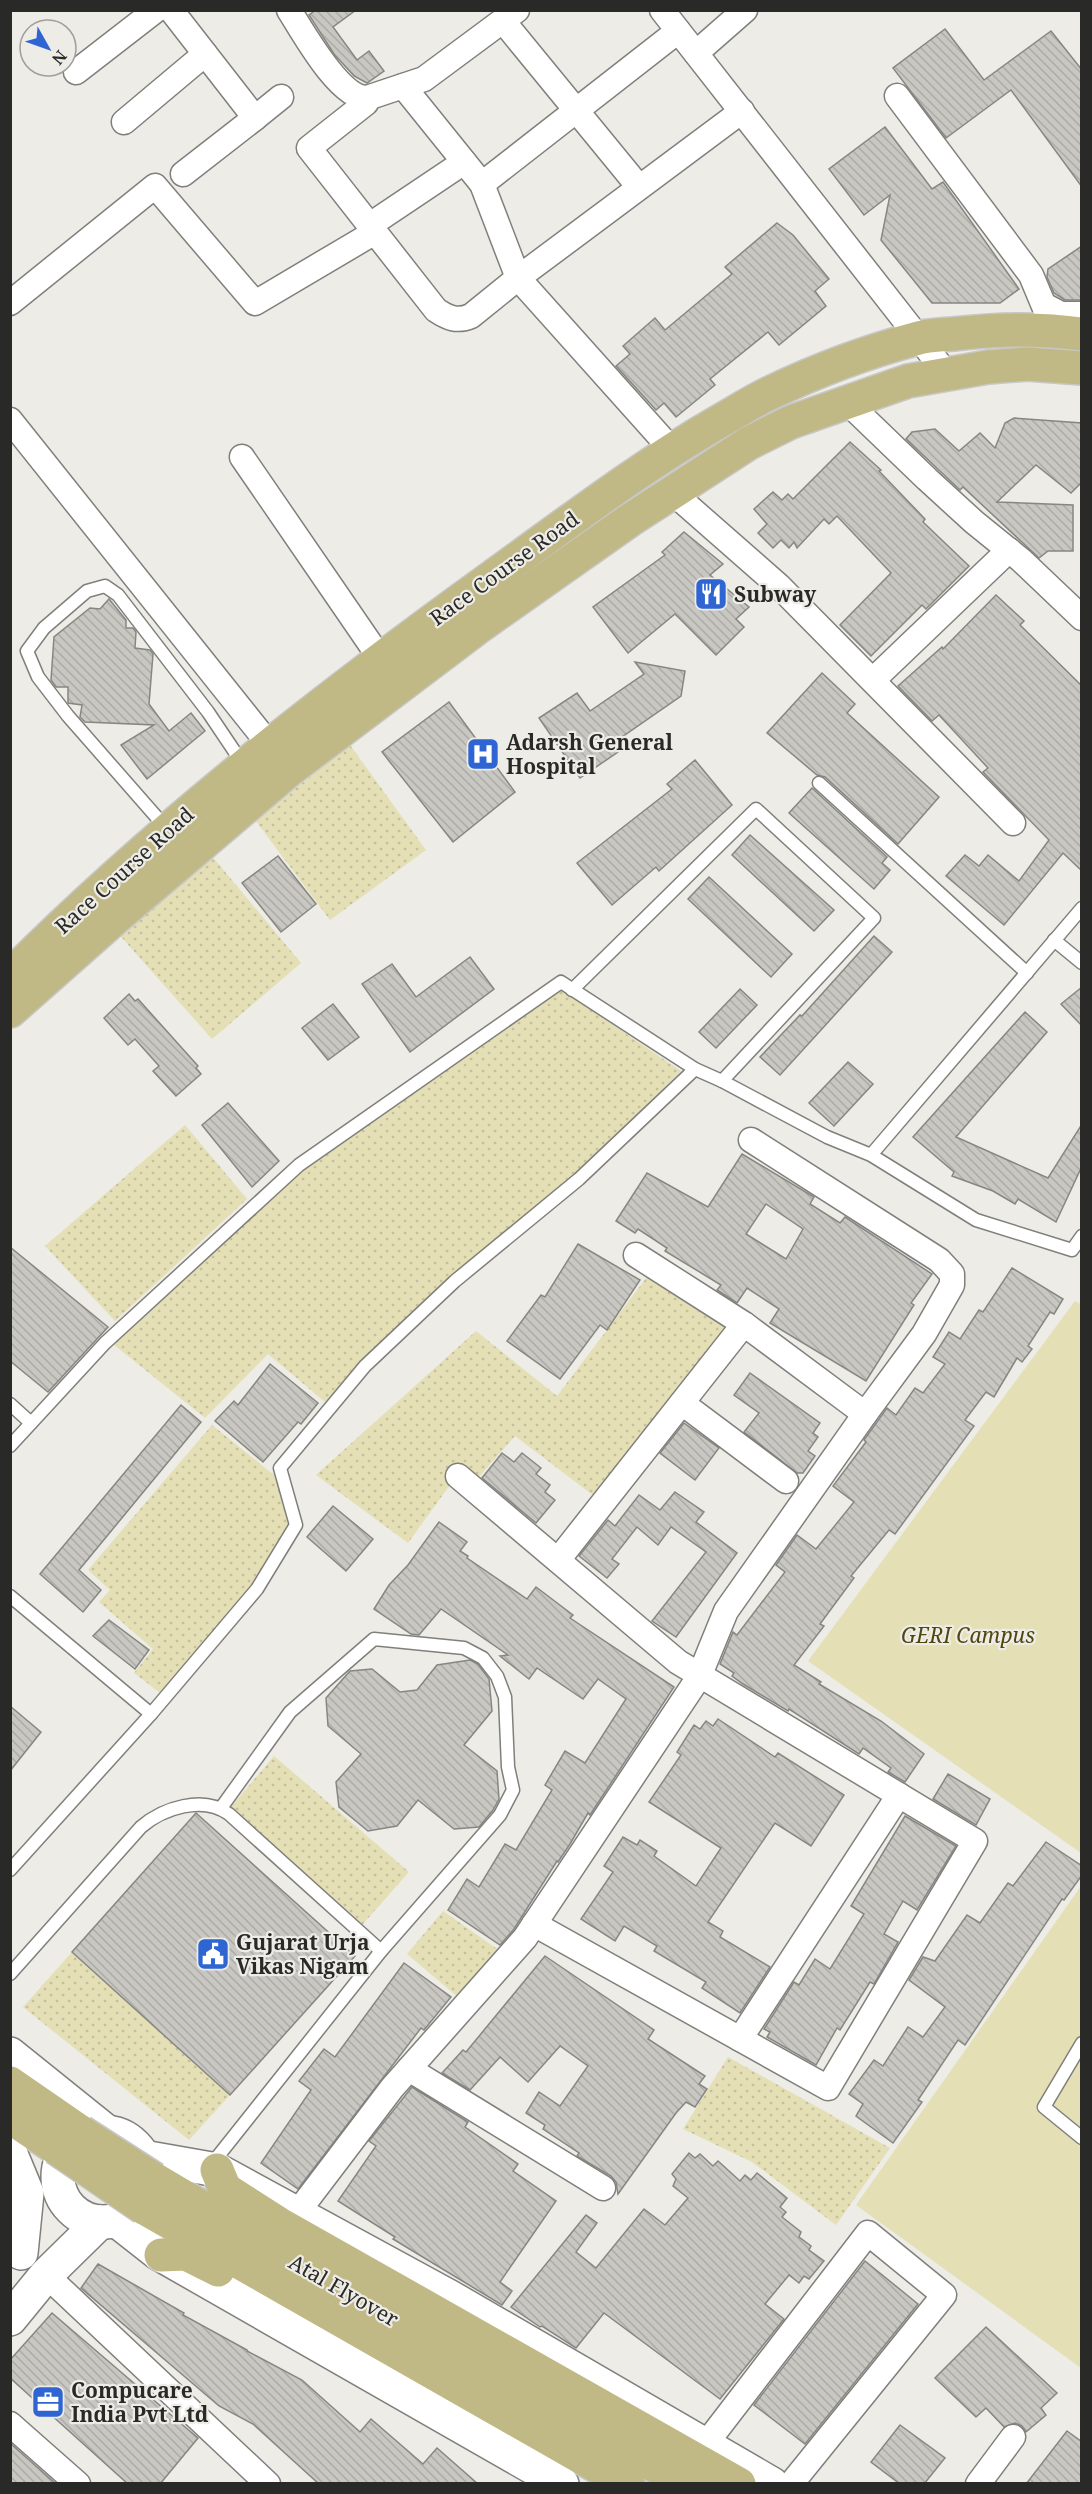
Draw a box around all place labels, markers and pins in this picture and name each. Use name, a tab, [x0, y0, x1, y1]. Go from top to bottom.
restaurant icon: Subway	[693, 576, 729, 612]
place label: Subway	[734, 580, 817, 608]
place label: Adarsh General Hospital	[506, 728, 674, 780]
hospital icon: Adarsh General Hospital	[465, 736, 501, 772]
place label: Gujarat Urja Vikas Nigam	[236, 1928, 370, 1980]
public building icon: Gujarat Urja Vikas Nigam	[195, 1936, 231, 1972]
place label: Compucare India Pvt Ltd	[71, 2376, 209, 2428]
office icon: Compucare India Pvt Ltd	[30, 2384, 66, 2420]

